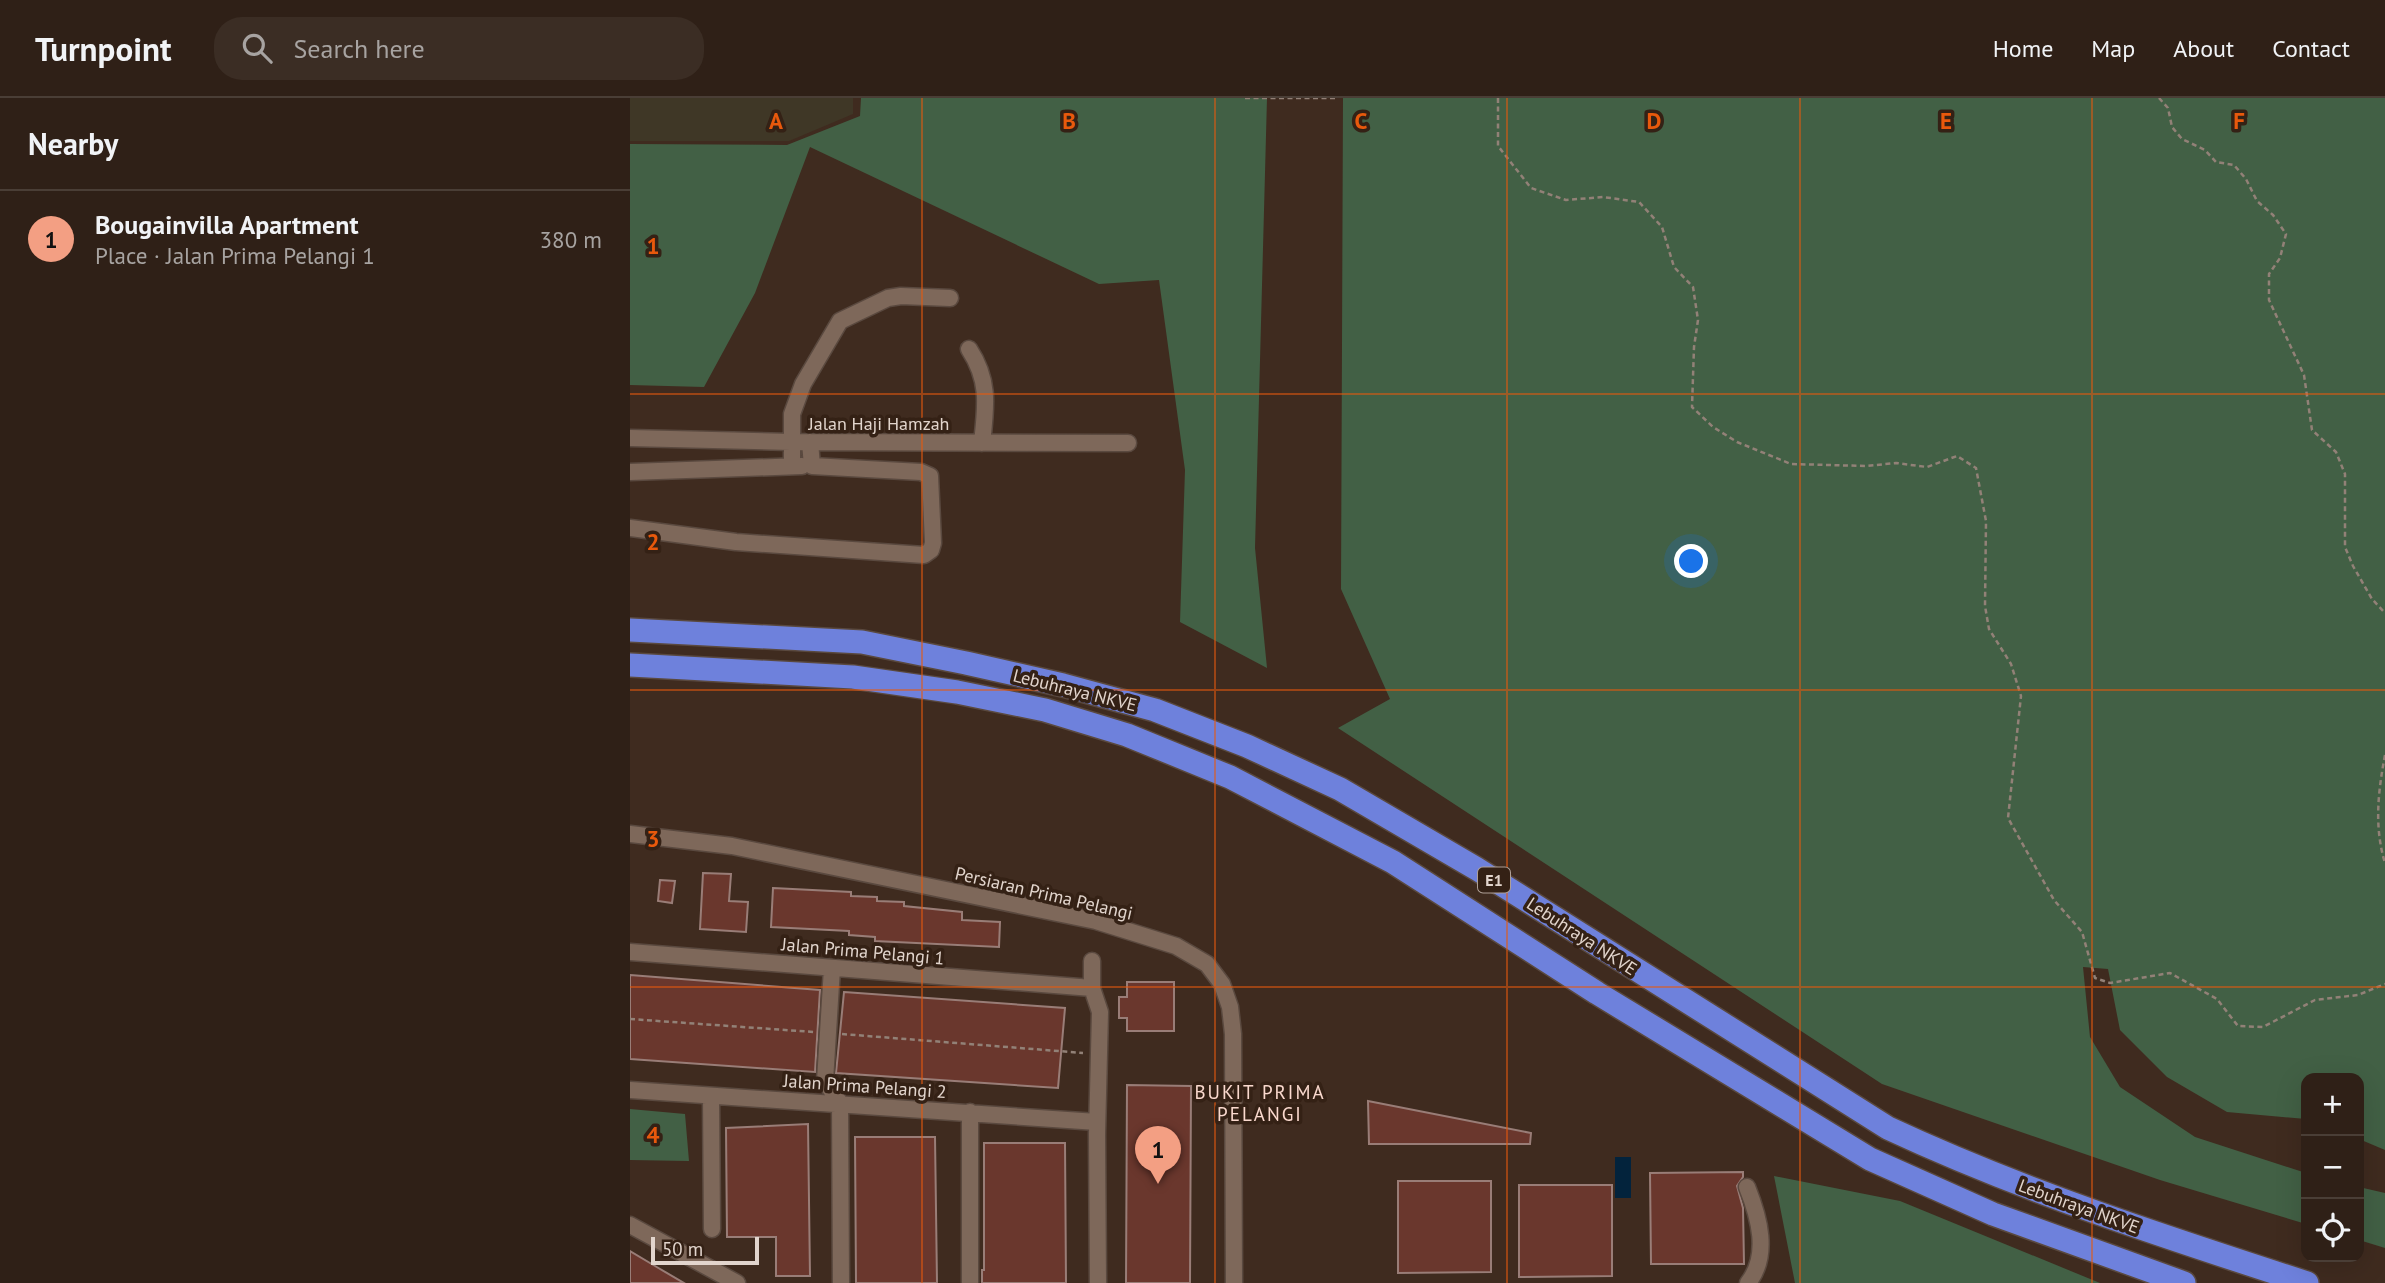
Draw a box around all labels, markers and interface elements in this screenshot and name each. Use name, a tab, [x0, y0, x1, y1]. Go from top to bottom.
search box	[214, 17, 704, 80]
text: Turnpoint	[35, 27, 172, 70]
icon: search	[238, 29, 276, 67]
text: Search here	[294, 32, 425, 65]
text: Home	[1993, 33, 2053, 64]
text: Map	[2091, 33, 2135, 64]
text: About	[2173, 33, 2234, 64]
text: Contact	[2272, 33, 2350, 64]
text: A	[769, 106, 783, 135]
text: B	[1062, 106, 1076, 135]
text: C	[1355, 106, 1368, 135]
text: D	[1647, 106, 1661, 135]
text: E	[1940, 106, 1952, 135]
text: F	[2233, 106, 2245, 135]
text: Nearby	[28, 124, 118, 163]
text: Bougainvilla Apartment	[95, 208, 358, 241]
text: 1	[44, 225, 58, 254]
text: 380 m	[540, 225, 602, 254]
text: 1	[646, 231, 660, 260]
text: Place · Jalan Prima Pelangi 1	[95, 241, 375, 270]
street label: Jalan Haji Hamzah	[808, 412, 949, 435]
text: 2	[646, 527, 660, 556]
your location	[1674, 544, 1708, 578]
street label: Lebuhraya NKVE	[1011, 664, 1139, 716]
text: 3	[646, 824, 660, 853]
street label: Persiaran Prima Pelangi	[953, 861, 1135, 925]
road number: E1	[1478, 867, 1510, 892]
street label: Lebuhraya NKVE	[1523, 892, 1641, 980]
street label: Jalan Prima Pelangi 1	[780, 932, 945, 970]
street label: Jalan Prima Pelangi 2	[782, 1069, 947, 1103]
map controls	[2301, 1073, 2364, 1262]
button: +	[2301, 1073, 2364, 1136]
district label: BUKIT PRIMA PELANGI	[1194, 1080, 1326, 1126]
text: 4	[646, 1120, 660, 1149]
pin: 1	[1135, 1126, 1181, 1184]
button: −	[2301, 1136, 2364, 1199]
street label: Lebuhraya NKVE	[2015, 1174, 2143, 1238]
button: locate	[2301, 1199, 2364, 1262]
scale bar	[651, 1234, 760, 1266]
text: 50 m	[662, 1237, 703, 1261]

